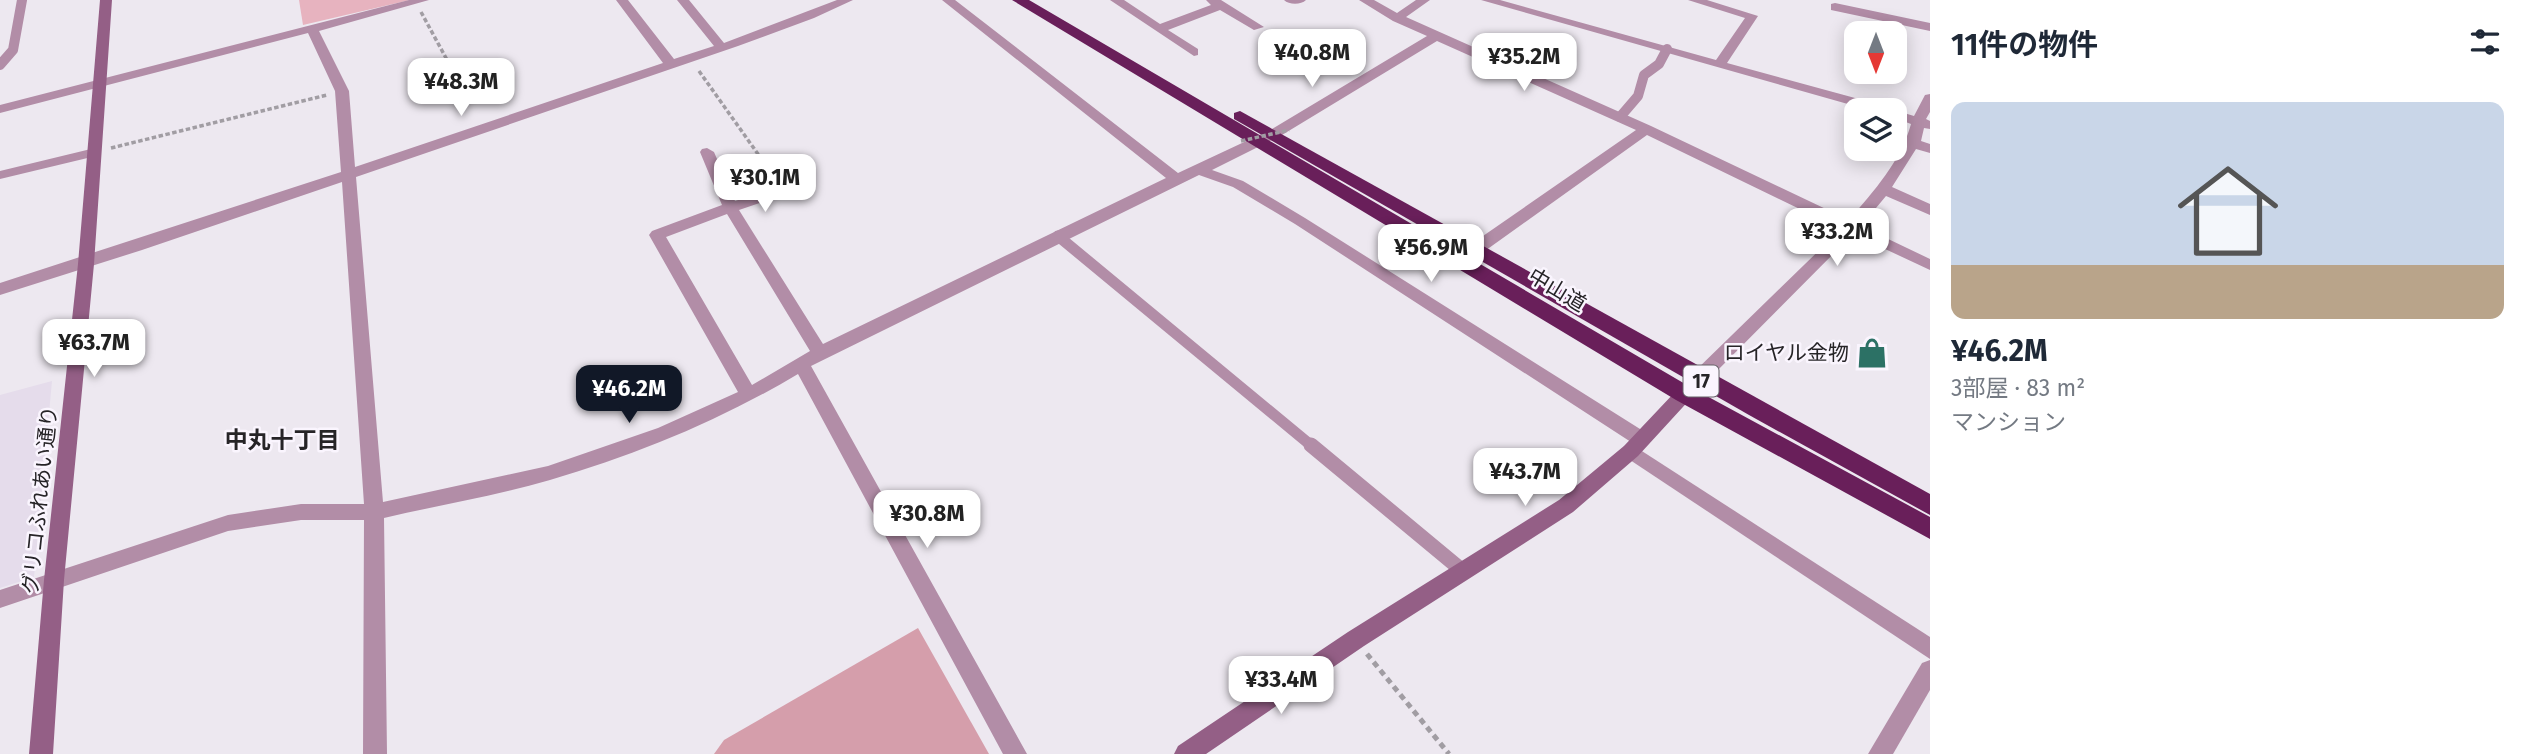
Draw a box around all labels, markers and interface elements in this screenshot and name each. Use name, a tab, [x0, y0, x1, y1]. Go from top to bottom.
north arrow	[1844, 21, 1908, 84]
map controls	[1844, 21, 1907, 161]
icon: filters	[2466, 23, 2504, 61]
text: 11件の物件	[1951, 27, 2098, 63]
pin: ¥40.8M	[1255, 29, 1369, 89]
pin: ¥35.2M	[1467, 34, 1581, 93]
text: ¥40.8M	[1274, 38, 1350, 66]
text: ¥35.2M	[1488, 42, 1560, 70]
pin: ¥48.3M	[404, 58, 518, 118]
text: ¥48.3M	[424, 67, 498, 95]
button: layers	[1844, 98, 1907, 161]
icon: home	[2165, 148, 2291, 274]
pin: ¥30.1M	[708, 154, 822, 214]
text: ¥30.1M	[730, 163, 800, 191]
pin: ¥33.2M	[1780, 208, 1894, 268]
text: ¥33.2M	[1801, 217, 1873, 245]
pin: ¥56.9M	[1374, 224, 1488, 284]
text: ¥56.9M	[1394, 233, 1468, 261]
street label: 中山道	[1523, 263, 1591, 317]
pin: ¥63.7M	[37, 320, 151, 379]
text: ¥63.7M	[58, 328, 130, 356]
text: ¥46.2M	[1951, 333, 2048, 369]
shop icon: ロイヤル金物	[1855, 336, 1889, 370]
place label: ロイヤル金物	[1724, 340, 1849, 366]
pin: ¥46.2M	[572, 366, 686, 425]
road number: 17	[1684, 366, 1718, 396]
text: ¥46.2M	[592, 374, 666, 402]
text: 3部屋 · 83 m²	[1951, 374, 2085, 402]
street label: グリコふれあい通り	[17, 405, 63, 595]
text: マンション	[1951, 408, 2066, 436]
district label: 中丸十丁目	[225, 426, 340, 454]
pin: ¥43.7M	[1468, 448, 1582, 508]
text: ¥43.7M	[1489, 457, 1561, 485]
pin: ¥30.8M	[870, 490, 984, 550]
text: ¥30.8M	[889, 499, 965, 527]
pin: ¥33.4M	[1224, 656, 1338, 716]
text: ¥33.4M	[1245, 665, 1317, 693]

